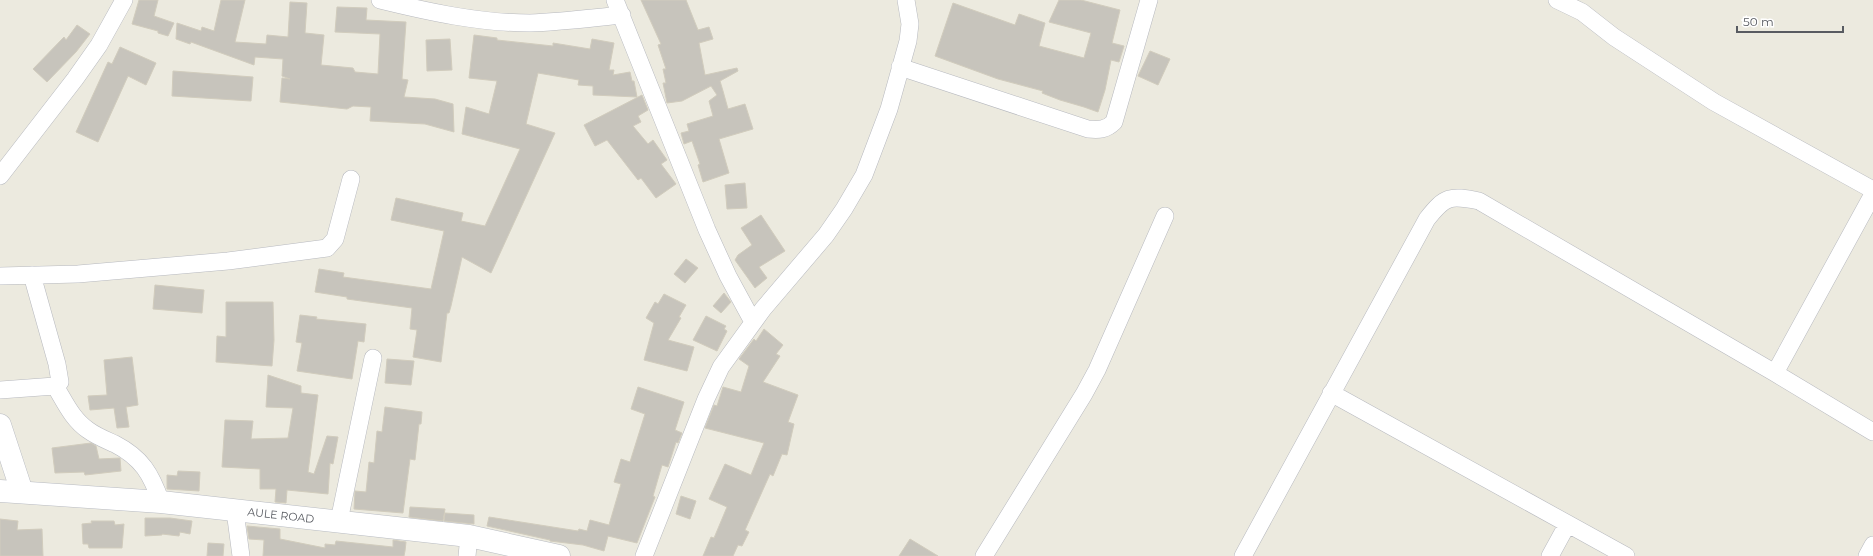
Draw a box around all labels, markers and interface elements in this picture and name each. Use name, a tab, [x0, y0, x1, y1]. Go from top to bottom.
scale bar	[1737, 8, 1843, 34]
text: 50 m	[1743, 14, 1774, 29]
street label: AULE ROAD	[247, 505, 315, 526]

